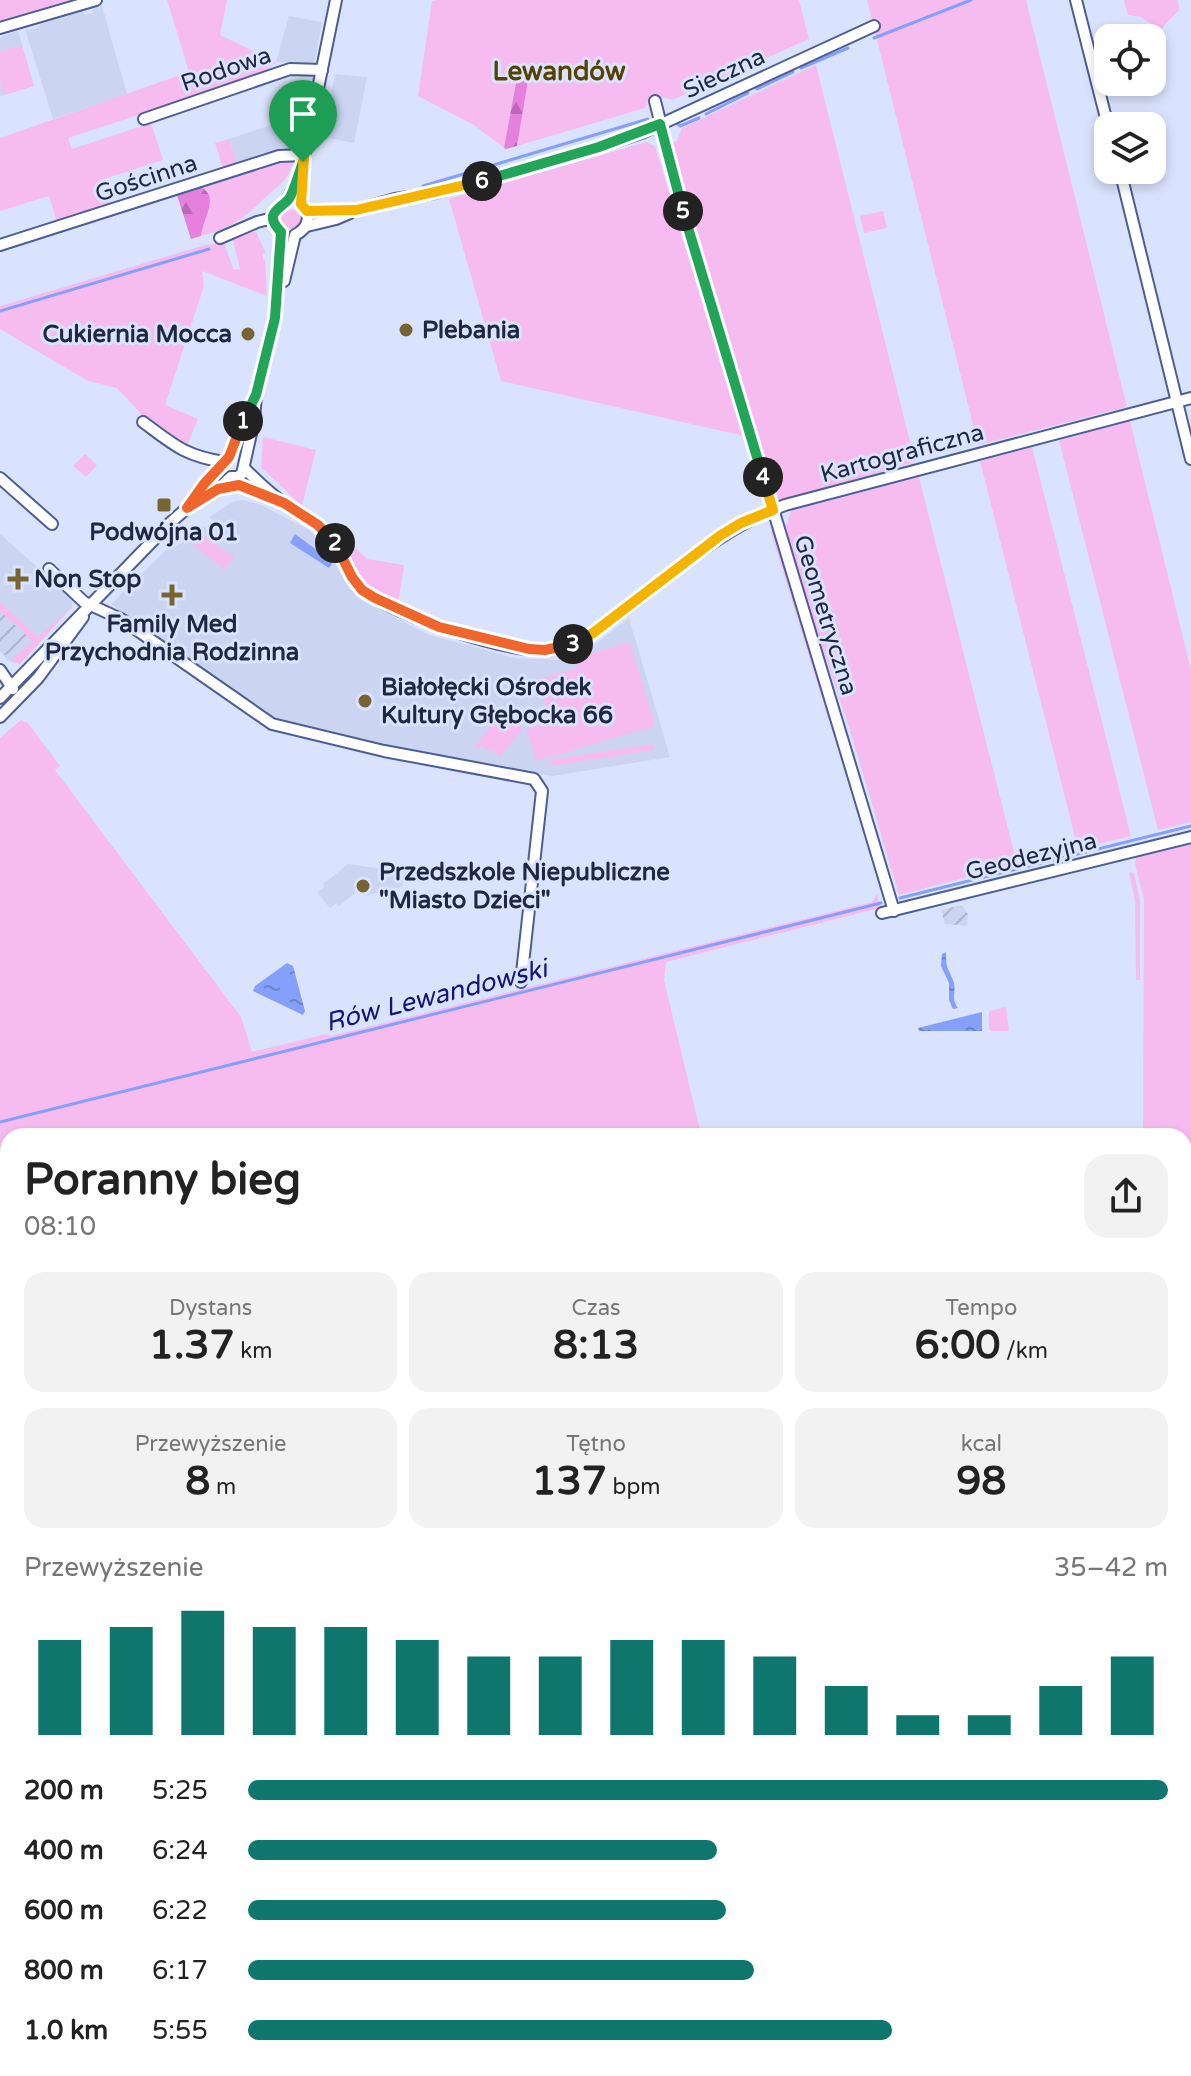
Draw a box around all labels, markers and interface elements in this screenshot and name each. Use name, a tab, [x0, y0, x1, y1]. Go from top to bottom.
map controls	[1094, 24, 1166, 184]
button: locate	[1094, 24, 1166, 96]
street label: Rodowa	[177, 41, 275, 98]
street label: Sieczna	[679, 42, 770, 105]
district label: Lewandów	[492, 56, 626, 87]
pin	[269, 80, 337, 162]
icon: arrive	[281, 92, 325, 136]
button: layers	[1094, 112, 1166, 184]
street label: Gościnna	[91, 148, 201, 209]
pin: 6	[462, 161, 502, 201]
text: 6	[475, 168, 489, 194]
pin: 5	[663, 191, 703, 231]
text: 5	[676, 198, 690, 224]
place label: Plebania	[422, 316, 520, 345]
place label: Cukiernia Mocca	[42, 320, 232, 349]
marker: Plebania	[397, 321, 415, 339]
marker: Cukiernia Mocca	[239, 325, 257, 343]
pin: 1	[223, 401, 263, 441]
text: 1	[236, 408, 250, 434]
street label: Kartograficzna	[817, 418, 987, 489]
pin: 4	[743, 457, 783, 497]
text: 4	[756, 464, 770, 490]
marker: Podwójna 01	[155, 496, 173, 514]
place label: Podwójna 01	[89, 518, 239, 547]
pin: 2	[315, 523, 355, 563]
text: 2	[328, 530, 342, 556]
street label: Geometryczna	[787, 532, 864, 699]
place label: Non Stop	[34, 565, 141, 594]
marker: Non Stop	[9, 570, 27, 588]
marker: Family Med Przychodnia Rodzinna	[161, 584, 183, 606]
place label: Family Med Przychodnia Rodzinna	[45, 610, 299, 667]
pin: 3	[553, 624, 593, 664]
text: 3	[566, 631, 580, 657]
place label: Białołęcki Ośrodek Kultury Głębocka 66	[381, 673, 613, 730]
marker: Białołęcki Ośrodek Kultury Głębocka 66	[356, 692, 374, 710]
street label: Geodezyjna	[963, 826, 1100, 887]
place label: Przedszkole Niepubliczne "Miasto Dzieci"	[379, 858, 670, 915]
marker: Przedszkole Niepubliczne "Miasto Dzieci"	[354, 877, 372, 895]
water label: Rów Lewandowski	[322, 952, 554, 1038]
text: Poranny bieg	[24, 1154, 301, 1207]
button: share	[1084, 1154, 1168, 1238]
text: 08:10	[24, 1211, 96, 1242]
text: Dystans	[169, 1295, 252, 1321]
text: Czas	[571, 1295, 621, 1321]
text: Tempo	[945, 1295, 1017, 1321]
text: 1.37	[149, 1321, 235, 1369]
text: 8:13	[553, 1321, 639, 1369]
text: 6:00	[915, 1321, 1000, 1369]
text: km	[235, 1338, 273, 1364]
text: /km	[1000, 1338, 1048, 1364]
text: Przewyższenie	[135, 1431, 287, 1457]
text: Tętno	[566, 1431, 626, 1457]
text: kcal	[961, 1431, 1002, 1457]
text: 8	[185, 1457, 210, 1505]
text: 137	[531, 1457, 607, 1505]
text: 98	[956, 1457, 1006, 1505]
text: m	[210, 1474, 236, 1500]
text: bpm	[607, 1474, 661, 1500]
text: Przewyższenie	[24, 1552, 203, 1583]
text: 35–42 m	[1054, 1552, 1168, 1583]
text: 200 m	[24, 1775, 104, 1806]
text: 5:25	[152, 1775, 208, 1806]
text: 400 m	[24, 1835, 104, 1866]
text: 6:24	[152, 1835, 208, 1866]
text: 600 m	[24, 1895, 104, 1926]
text: 6:22	[152, 1895, 208, 1926]
text: 800 m	[24, 1955, 104, 1986]
text: 6:17	[152, 1955, 208, 1986]
text: 1.0 km	[24, 2015, 108, 2046]
text: 5:55	[152, 2015, 208, 2046]

